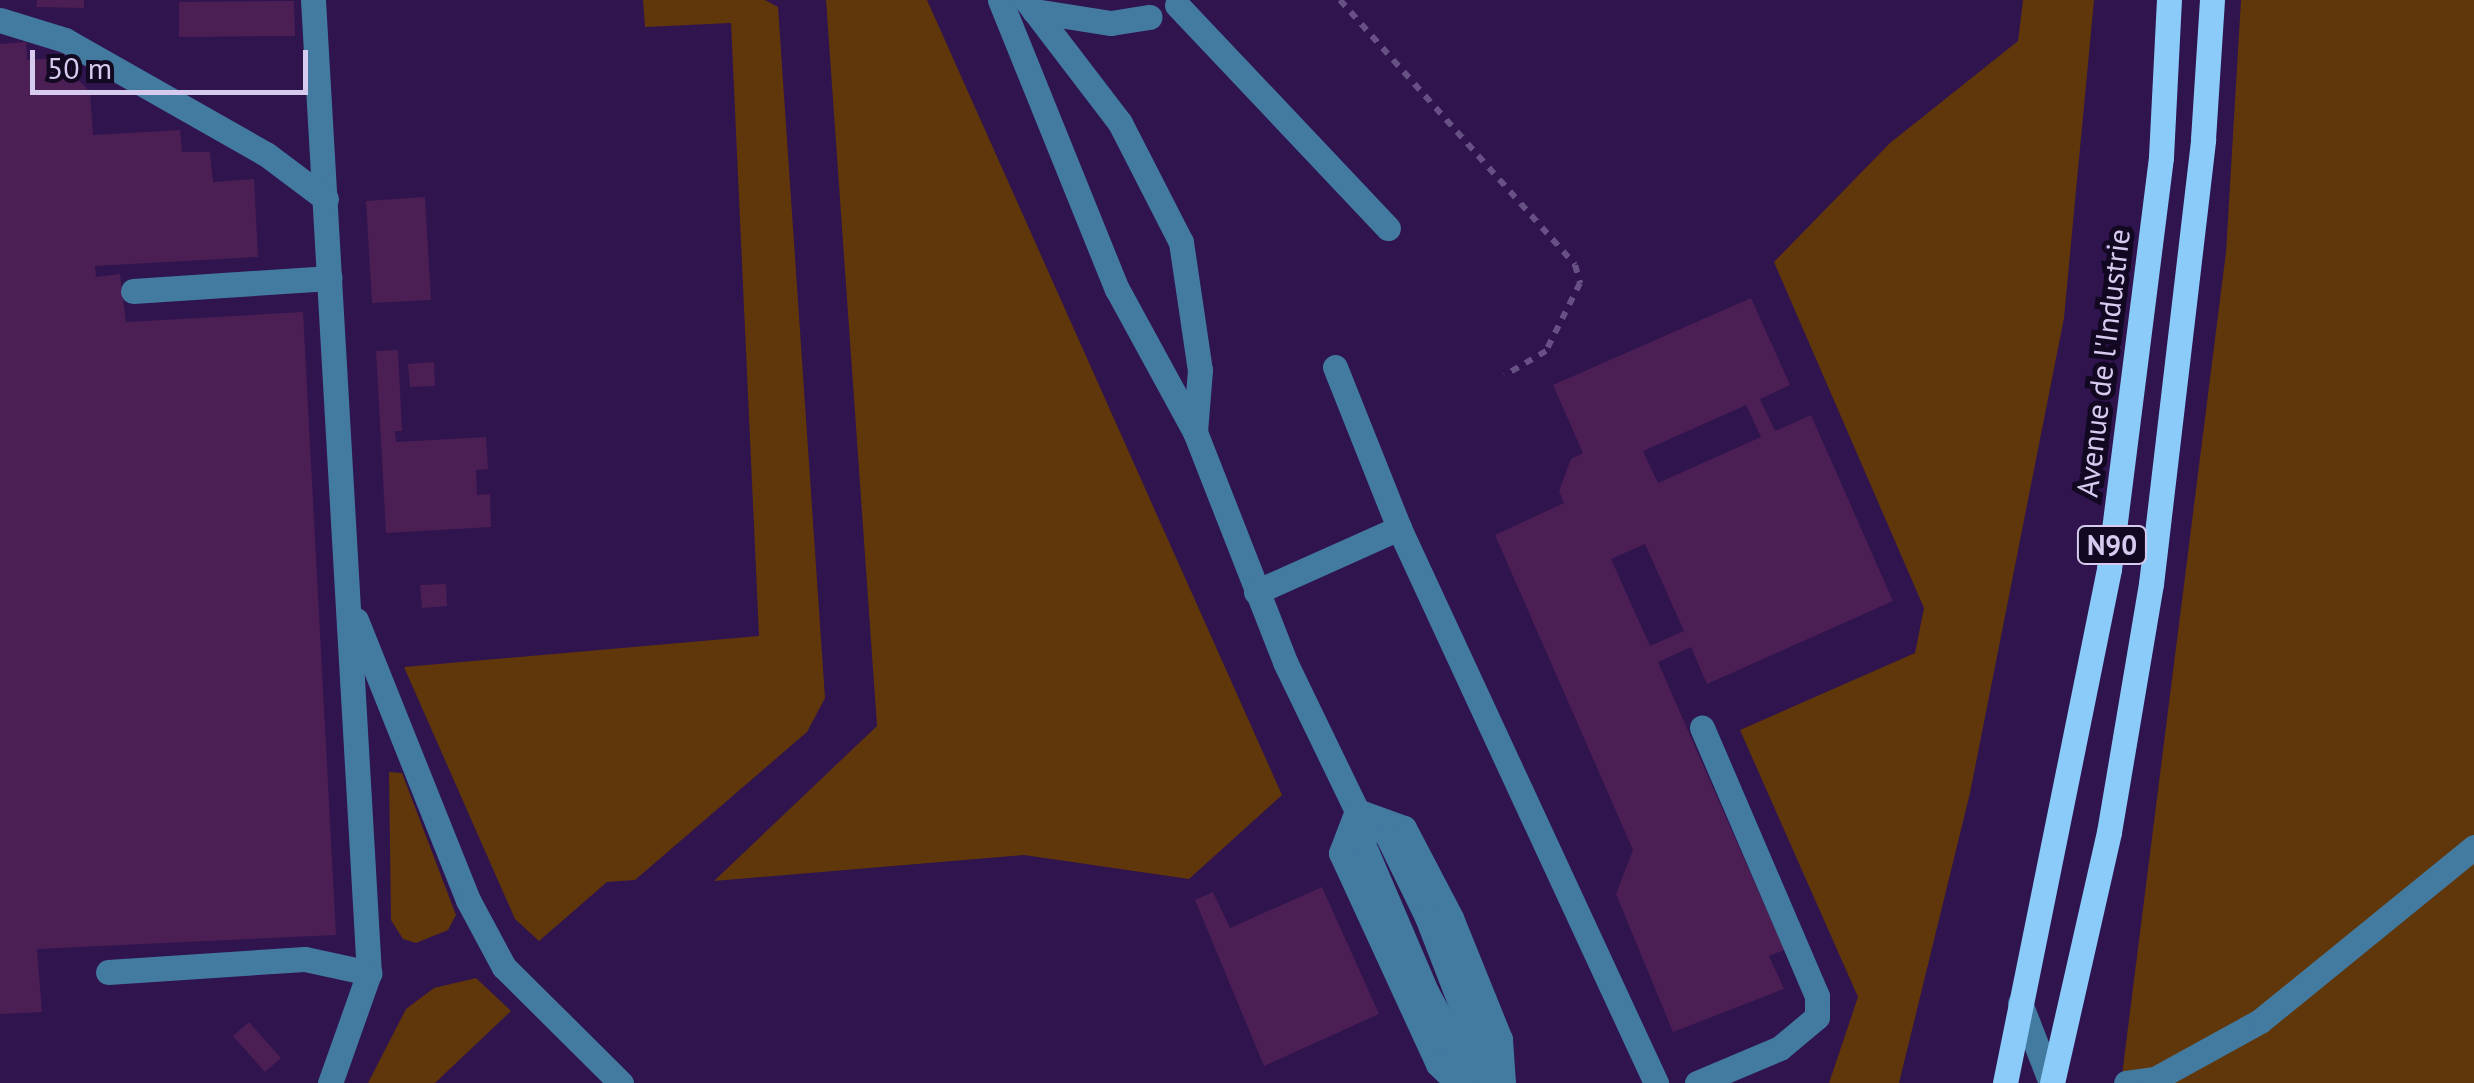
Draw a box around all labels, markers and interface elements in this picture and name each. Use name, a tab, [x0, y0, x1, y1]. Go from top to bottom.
scale bar	[35, 30, 312, 92]
text: 50 m	[47, 48, 112, 87]
street label: Avenue de l'Industrie	[2069, 227, 2137, 499]
road number: N90	[2074, 522, 2150, 568]

